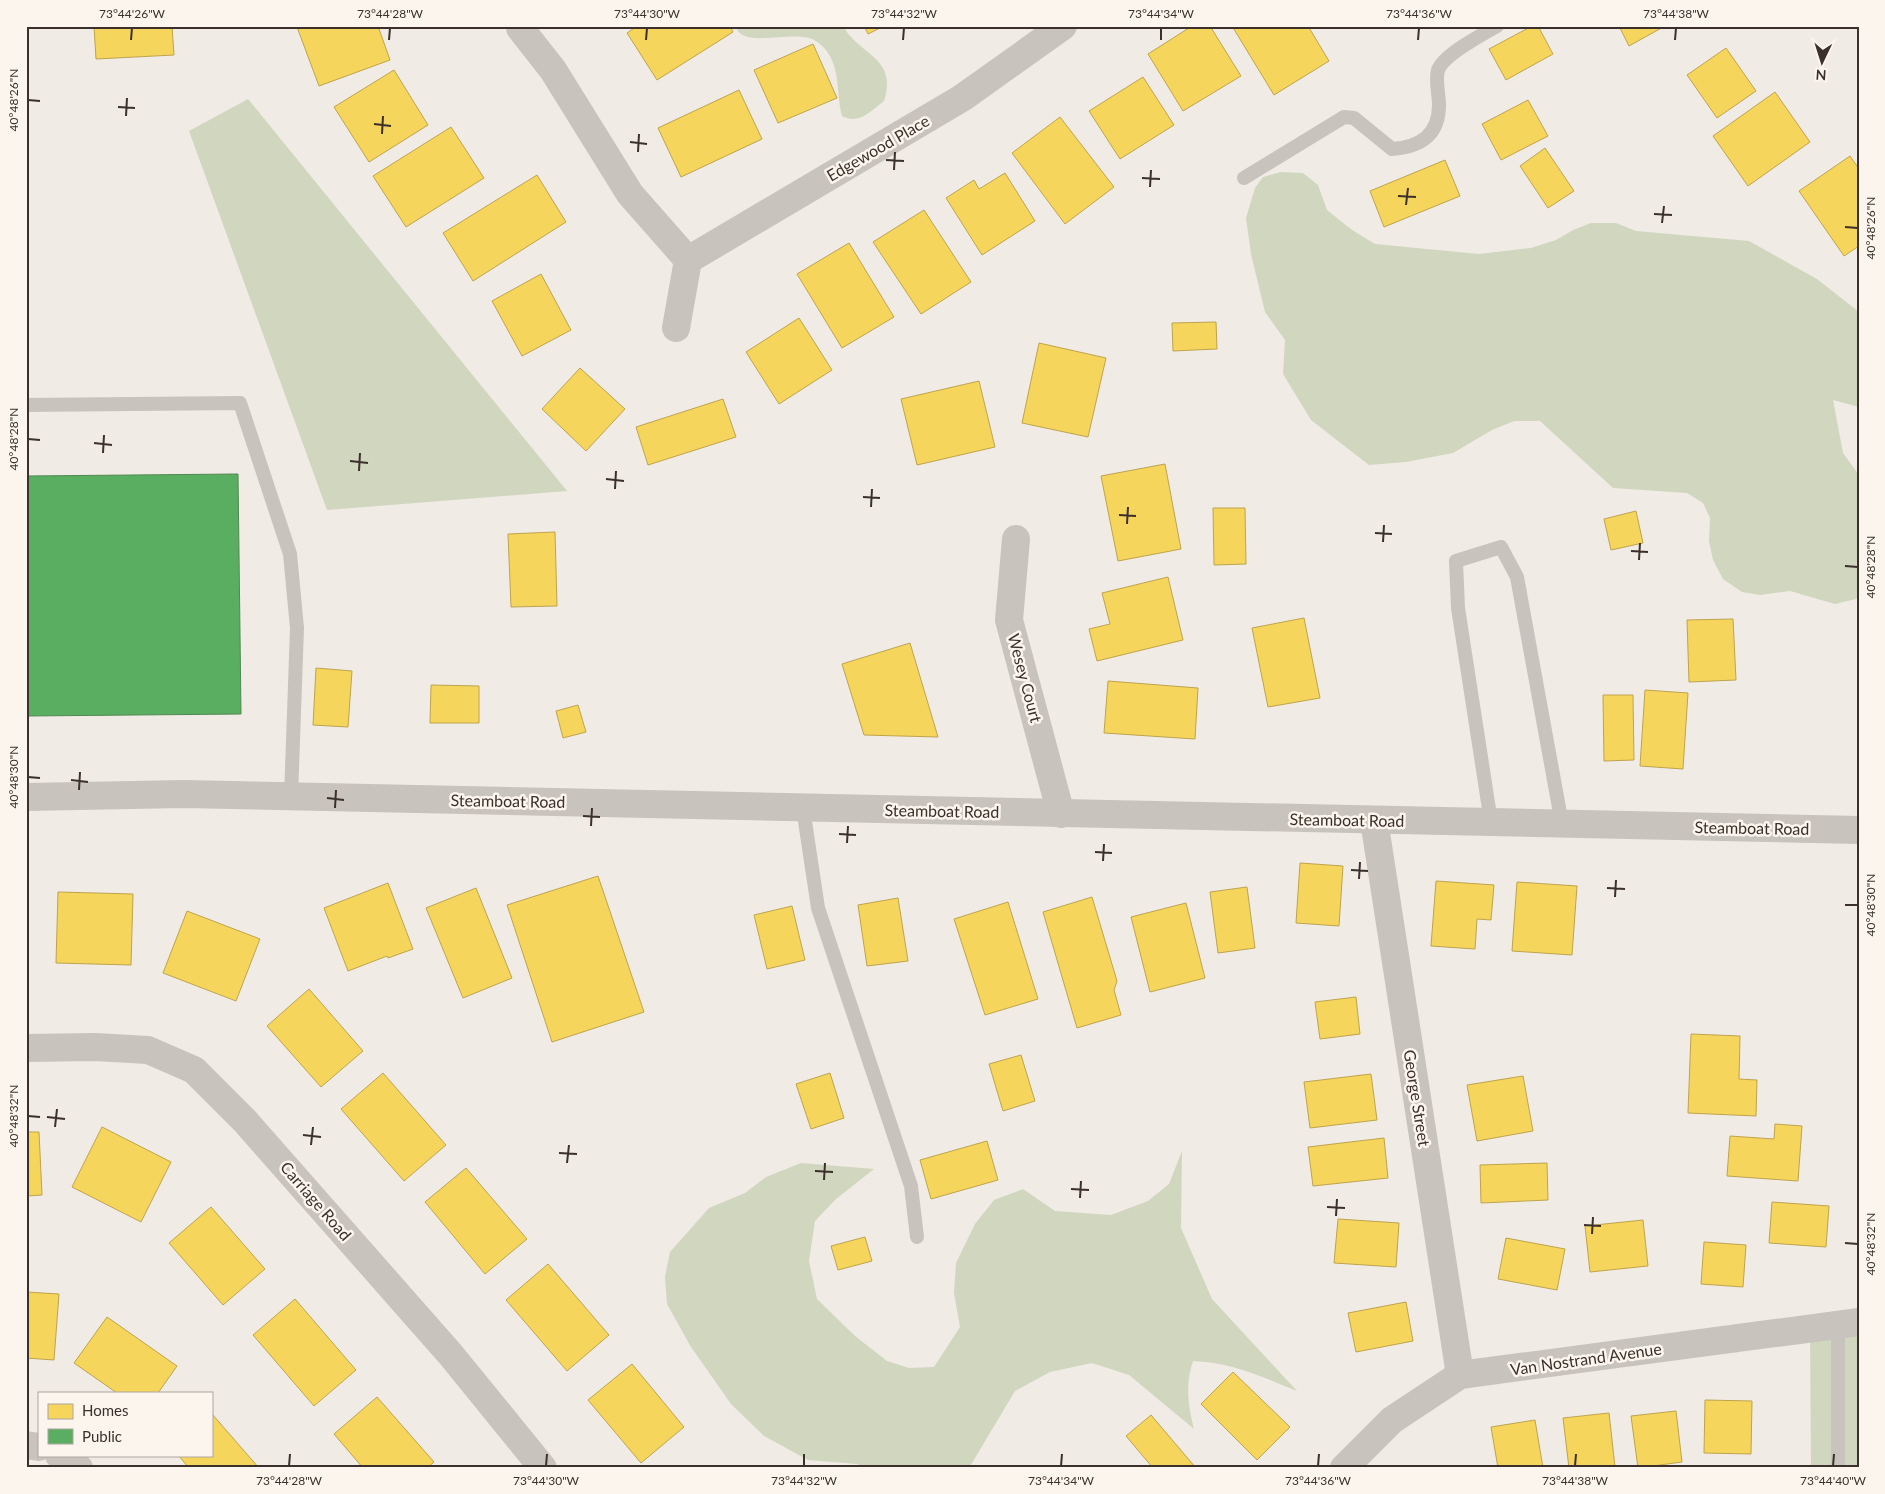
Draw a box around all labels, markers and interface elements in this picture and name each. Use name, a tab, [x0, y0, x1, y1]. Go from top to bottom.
text: 73°44'26"W	[99, 6, 166, 21]
text: 73°44'28"W	[357, 6, 424, 21]
text: 73°44'30"W	[614, 6, 681, 21]
text: 73°44'32"W	[871, 6, 938, 21]
text: 73°44'34"W	[1128, 6, 1195, 21]
text: 73°44'36"W	[1386, 6, 1453, 21]
text: 73°44'38"W	[1643, 6, 1710, 21]
north arrow	[1798, 38, 1848, 88]
text: N	[1815, 67, 1827, 84]
text: 40°48'26"N	[6, 69, 21, 131]
street label: Edgewood Place	[823, 111, 932, 185]
text: 40°48'26"N	[1863, 197, 1878, 259]
text: 40°48'28"N	[6, 408, 21, 470]
text: 40°48'28"N	[1863, 536, 1878, 598]
street label: Wesey Court	[1004, 631, 1047, 725]
text: 40°48'30"N	[6, 746, 21, 808]
street label: Steamboat Road	[450, 790, 566, 811]
street label: Steamboat Road	[884, 800, 1000, 821]
street label: Steamboat Road	[1289, 809, 1405, 830]
street label: Steamboat Road	[1694, 817, 1810, 838]
text: 40°48'30"N	[1863, 874, 1878, 936]
street label: George Street	[1400, 1048, 1435, 1148]
text: 40°48'32"N	[6, 1085, 21, 1147]
street label: Carriage Road	[277, 1157, 356, 1244]
text: 40°48'32"N	[1863, 1213, 1878, 1275]
street label: Van Nostrand Avenue	[1509, 1338, 1663, 1379]
legend	[38, 1392, 212, 1456]
text: Homes	[82, 1401, 128, 1419]
text: Public	[82, 1427, 122, 1445]
text: 73°44'28"W	[256, 1473, 323, 1488]
text: 73°44'30"W	[513, 1473, 580, 1488]
text: 73°44'32"W	[771, 1473, 838, 1488]
text: 73°44'34"W	[1028, 1473, 1095, 1488]
text: 73°44'36"W	[1285, 1473, 1352, 1488]
text: 73°44'38"W	[1542, 1473, 1609, 1488]
text: 73°44'40"W	[1800, 1473, 1867, 1488]

